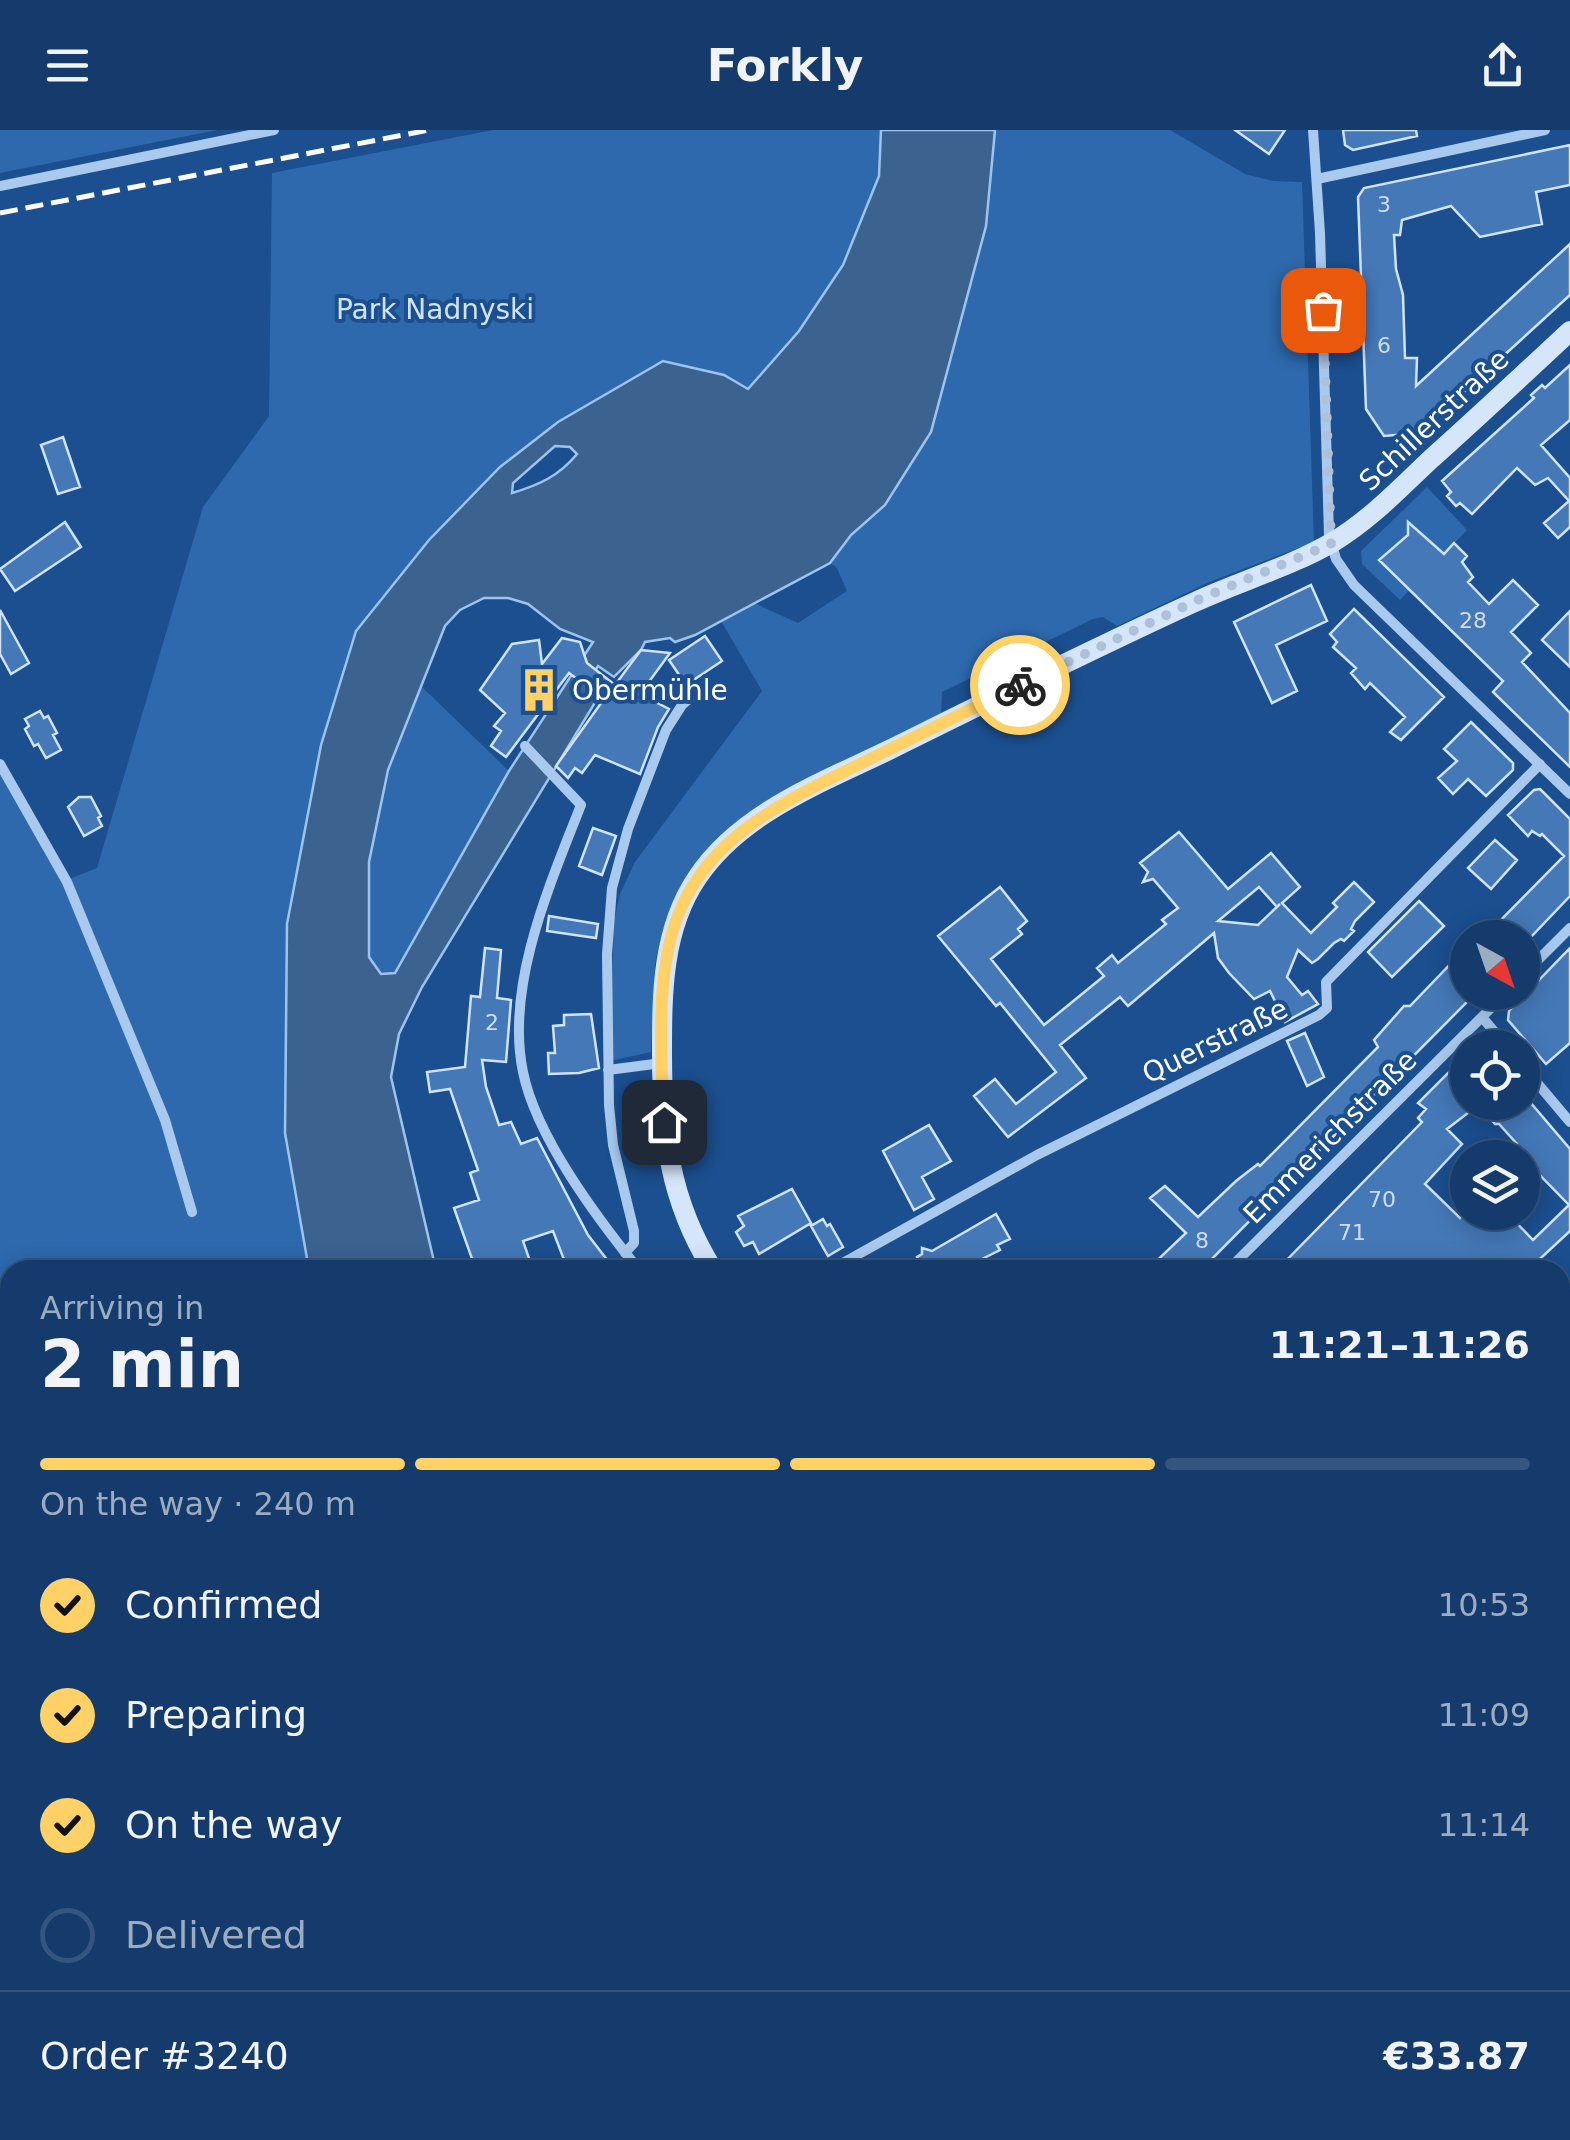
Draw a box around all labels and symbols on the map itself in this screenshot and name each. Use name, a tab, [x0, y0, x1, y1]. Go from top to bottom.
house number: 3	[1377, 192, 1391, 217]
pin	[1281, 268, 1366, 353]
park label: Park Nadnyski	[336, 293, 534, 326]
house number: 6	[1377, 333, 1391, 358]
street label: Schillerstraße	[1353, 342, 1515, 498]
house number: 28	[1459, 608, 1487, 633]
courier	[970, 635, 1070, 735]
building icon: Obermühle	[515, 666, 563, 714]
place label: Obermühle	[572, 674, 728, 707]
north arrow	[1450, 920, 1540, 1010]
street label: Querstraße	[1137, 992, 1293, 1090]
house number: 2	[485, 1010, 499, 1035]
street label: Emmerichstraße	[1237, 1044, 1423, 1230]
pin	[622, 1080, 707, 1165]
house number: 70	[1368, 1187, 1396, 1212]
house number: 71	[1338, 1220, 1366, 1245]
house number: 8	[1195, 1228, 1209, 1253]

